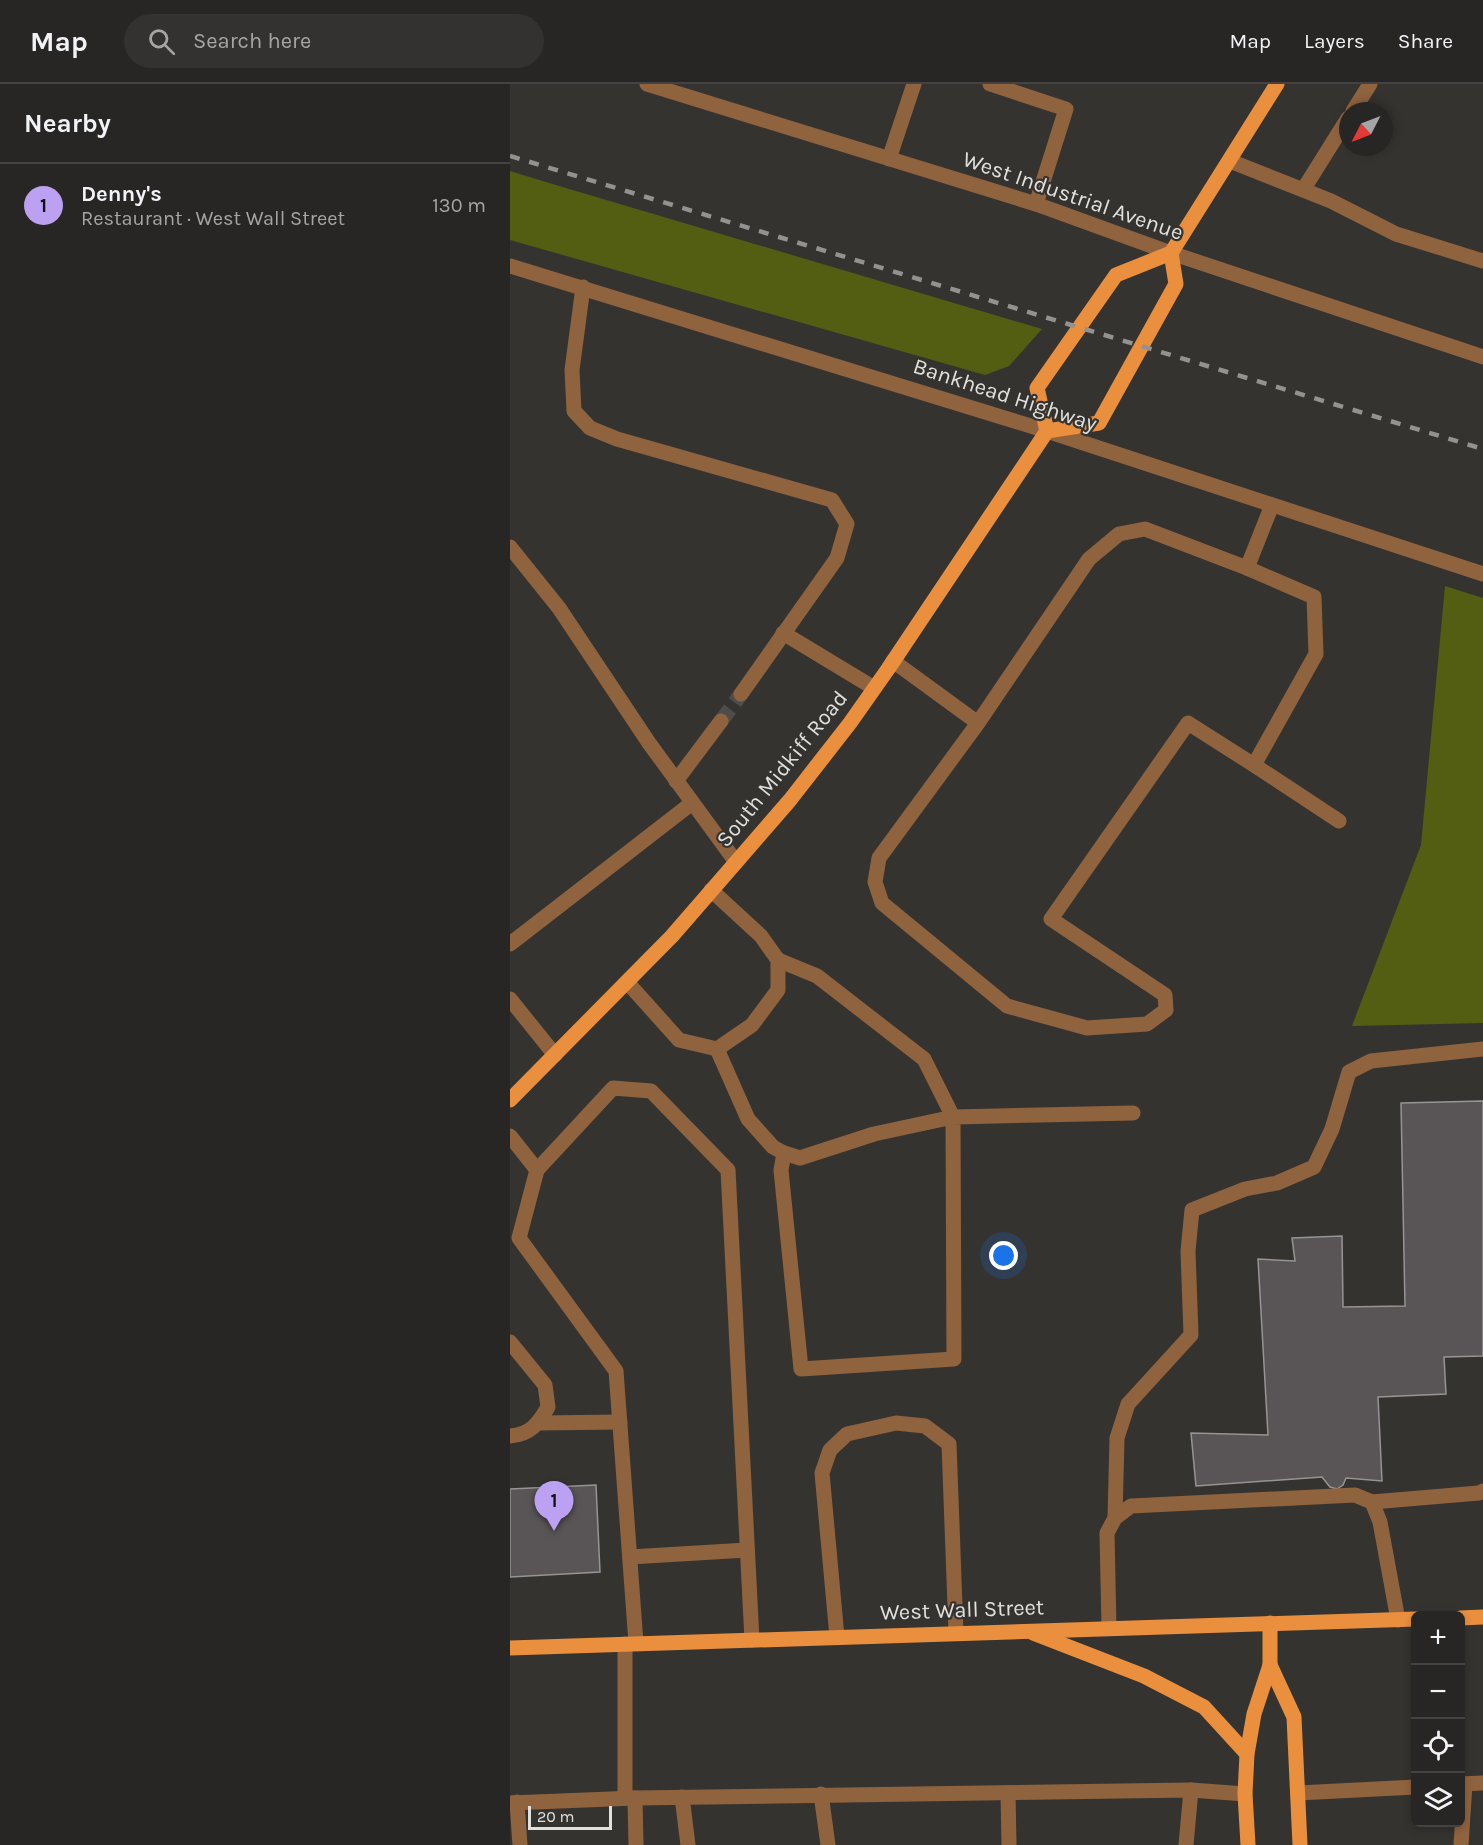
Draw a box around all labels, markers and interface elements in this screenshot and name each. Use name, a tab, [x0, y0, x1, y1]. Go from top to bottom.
search box	[124, 14, 544, 68]
text: Map	[30, 25, 88, 58]
icon: search	[145, 25, 178, 58]
text: Search here	[193, 28, 311, 54]
text: Map	[1229, 29, 1271, 53]
text: Layers	[1304, 29, 1365, 53]
text: Share	[1398, 29, 1453, 53]
north arrow	[1339, 102, 1393, 156]
text: Nearby	[24, 108, 111, 139]
street label: West Industrial Avenue	[959, 146, 1187, 246]
text: Denny's	[81, 181, 162, 207]
text: 1	[40, 194, 47, 217]
text: 130 m	[432, 194, 486, 217]
text: Restaurant · West Wall Street	[81, 207, 345, 230]
street label: Bankhead Highway	[910, 353, 1100, 437]
street label: South Midkiff Road	[711, 686, 853, 852]
your location	[989, 1241, 1018, 1270]
pin: 1	[534, 1482, 573, 1531]
street label: West Wall Street	[879, 1594, 1045, 1626]
map controls	[1411, 1611, 1465, 1827]
button: +	[1411, 1611, 1465, 1665]
button: −	[1411, 1665, 1465, 1719]
button: locate	[1411, 1719, 1465, 1773]
button: layers	[1411, 1773, 1465, 1827]
scale bar	[528, 1803, 612, 1830]
text: 20 m	[537, 1807, 575, 1826]

